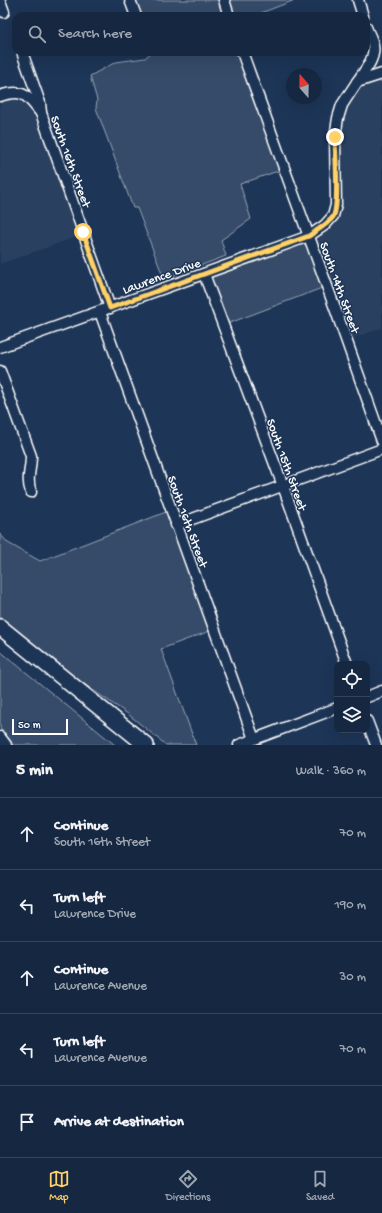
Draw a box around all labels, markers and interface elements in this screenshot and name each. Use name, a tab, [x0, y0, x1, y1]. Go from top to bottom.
search box	[12, 12, 370, 56]
icon: search	[26, 23, 48, 45]
text: Search here	[58, 25, 132, 43]
north arrow	[286, 68, 322, 104]
street label: South 16th Street	[46, 114, 94, 211]
route end	[326, 128, 344, 146]
route start	[74, 223, 92, 241]
street label: South 14th Street	[315, 240, 363, 337]
street label: Lawrence Drive	[121, 256, 203, 298]
street label: South 15th Street	[262, 417, 310, 514]
street label: South 16th Street	[163, 474, 211, 571]
map controls	[334, 661, 370, 733]
button: locate	[334, 661, 370, 697]
button: layers	[334, 697, 370, 733]
scale bar	[12, 717, 68, 736]
text: 50 m	[18, 720, 40, 732]
text: 5 min	[16, 761, 53, 781]
text: Walk · 360 m	[296, 764, 366, 779]
text: Continue	[54, 817, 108, 835]
icon: ahead	[16, 823, 38, 845]
text: 70 m	[340, 826, 366, 841]
text: South 16th Street	[54, 835, 150, 850]
text: Turn left	[54, 889, 105, 907]
icon: left	[16, 895, 38, 917]
text: 190 m	[335, 898, 366, 913]
text: Lawrence Drive	[54, 907, 136, 922]
text: Continue	[54, 961, 108, 979]
icon: ahead	[16, 967, 38, 989]
text: 30 m	[340, 970, 366, 985]
text: Lawrence Avenue	[54, 979, 147, 994]
text: Turn left	[54, 1033, 105, 1051]
icon: left	[16, 1039, 38, 1061]
text: 70 m	[340, 1042, 366, 1057]
text: Lawrence Avenue	[54, 1051, 147, 1066]
icon: arrive	[16, 1111, 38, 1133]
text: Arrive at destination	[54, 1113, 184, 1131]
tab: Map	[48, 1168, 70, 1204]
tab: Directions	[166, 1168, 210, 1204]
tab: Saved	[306, 1168, 334, 1204]

